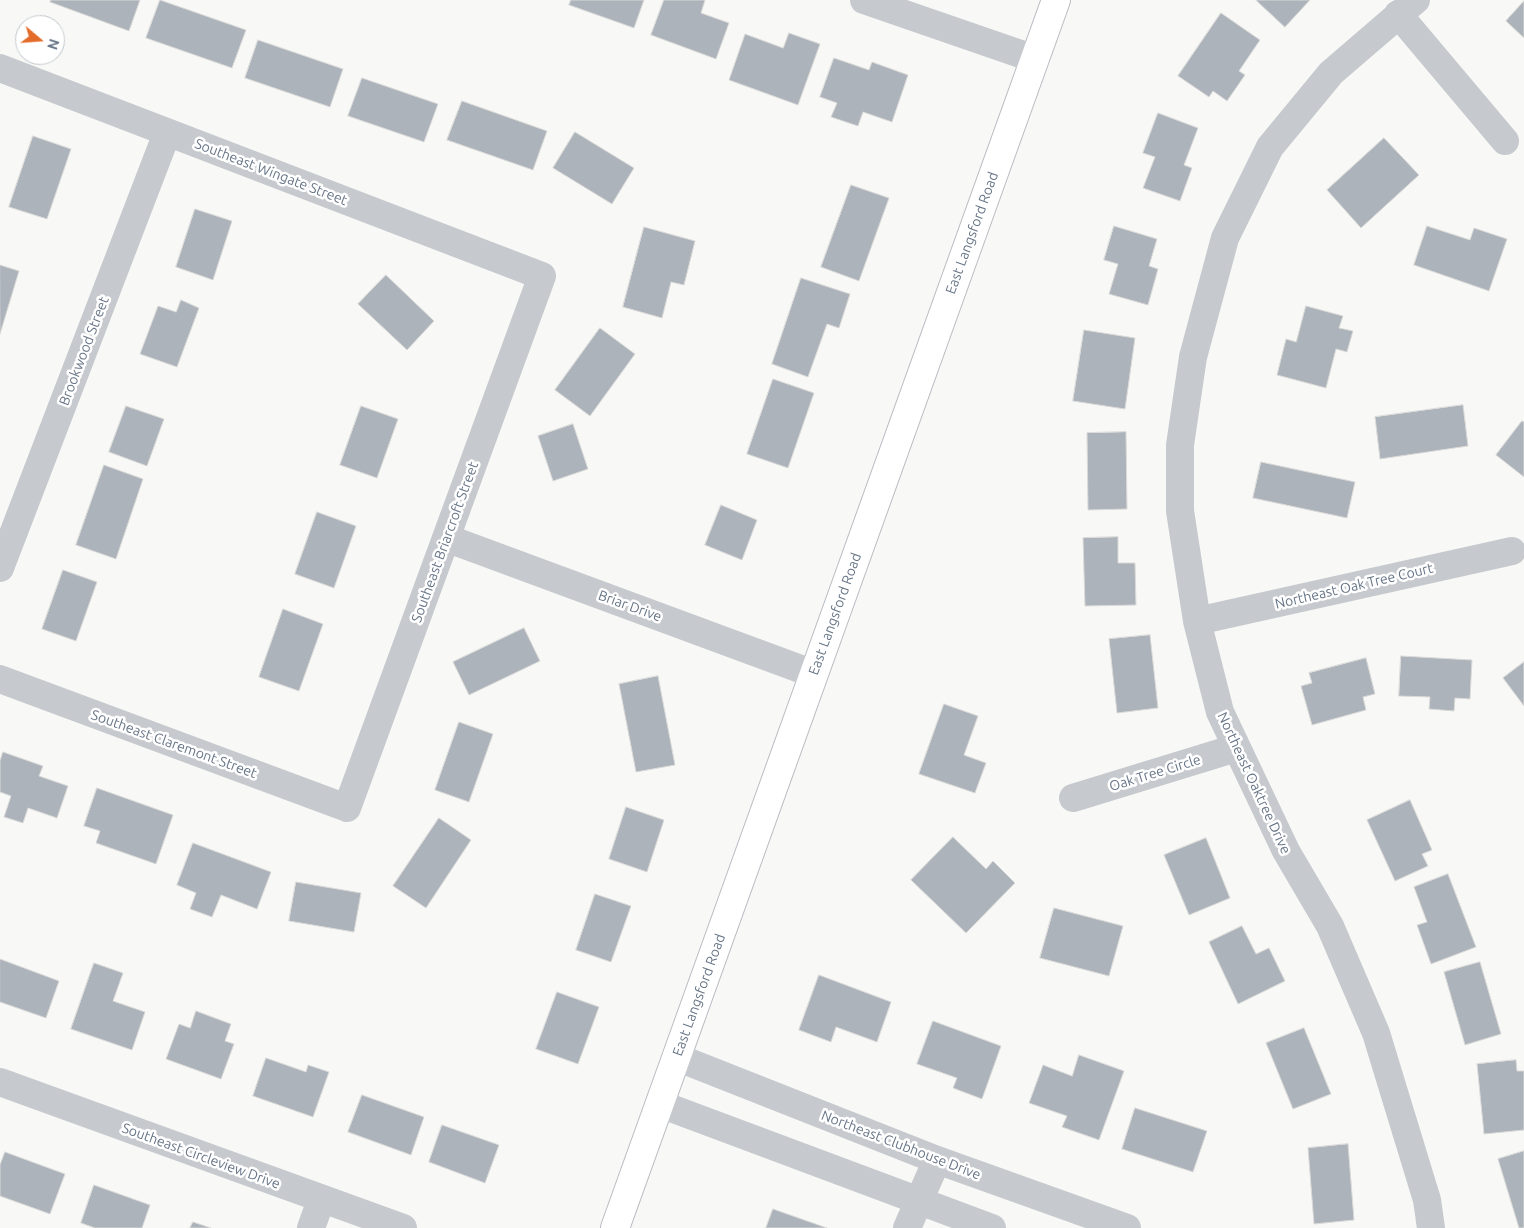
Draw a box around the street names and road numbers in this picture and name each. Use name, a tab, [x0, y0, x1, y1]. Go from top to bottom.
street label: Southeast Wingate Street	[192, 135, 350, 209]
street label: East Langsford Road	[942, 170, 1002, 296]
street label: Brookwood Street	[55, 294, 113, 408]
street label: Southeast Briarcroft Street	[408, 459, 482, 625]
street label: East Langsford Road	[805, 551, 865, 677]
street label: Northeast Oak Tree Court	[1273, 560, 1435, 612]
street label: Briar Drive	[596, 587, 664, 625]
street label: Southeast Claremont Street	[89, 706, 259, 782]
street label: Northeast Oaktree Drive	[1214, 709, 1294, 857]
street label: Oak Tree Circle	[1107, 751, 1203, 795]
street label: East Langsford Road	[669, 932, 729, 1058]
street label: Northeast Clubhouse Drive	[819, 1107, 983, 1183]
street label: Southeast Circleview Drive	[120, 1120, 282, 1192]

